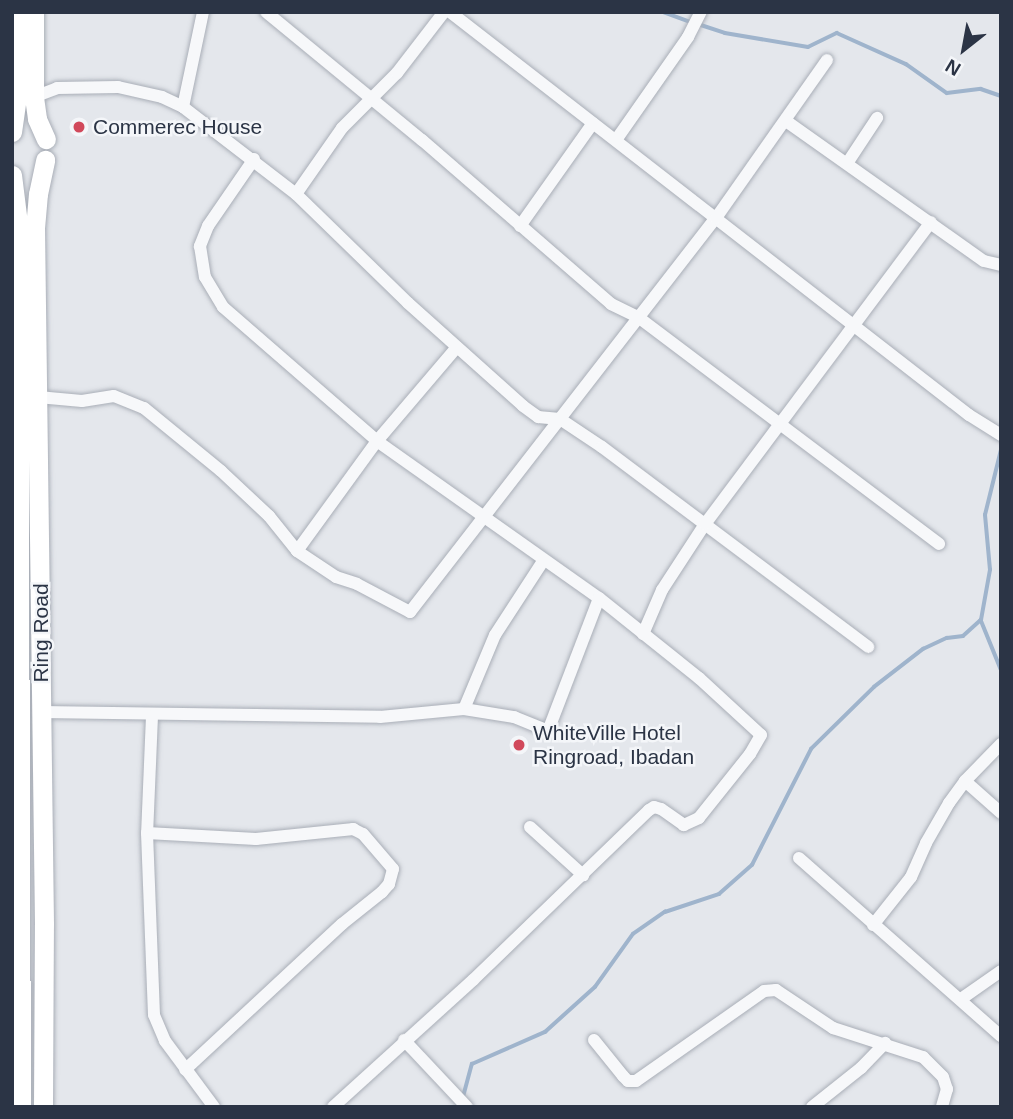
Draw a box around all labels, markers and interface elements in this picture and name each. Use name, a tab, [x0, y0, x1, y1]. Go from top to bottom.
north arrow	[929, 14, 999, 84]
text: N	[942, 55, 964, 80]
place label: Commerec House	[93, 114, 262, 140]
marker: Commerec House	[71, 119, 87, 135]
street label: Ring Road	[28, 583, 54, 683]
place label: WhiteVille Hotel Ringroad, Ibadan	[533, 720, 694, 770]
marker: WhiteVille Hotel Ringroad, Ibadan	[511, 737, 527, 753]

